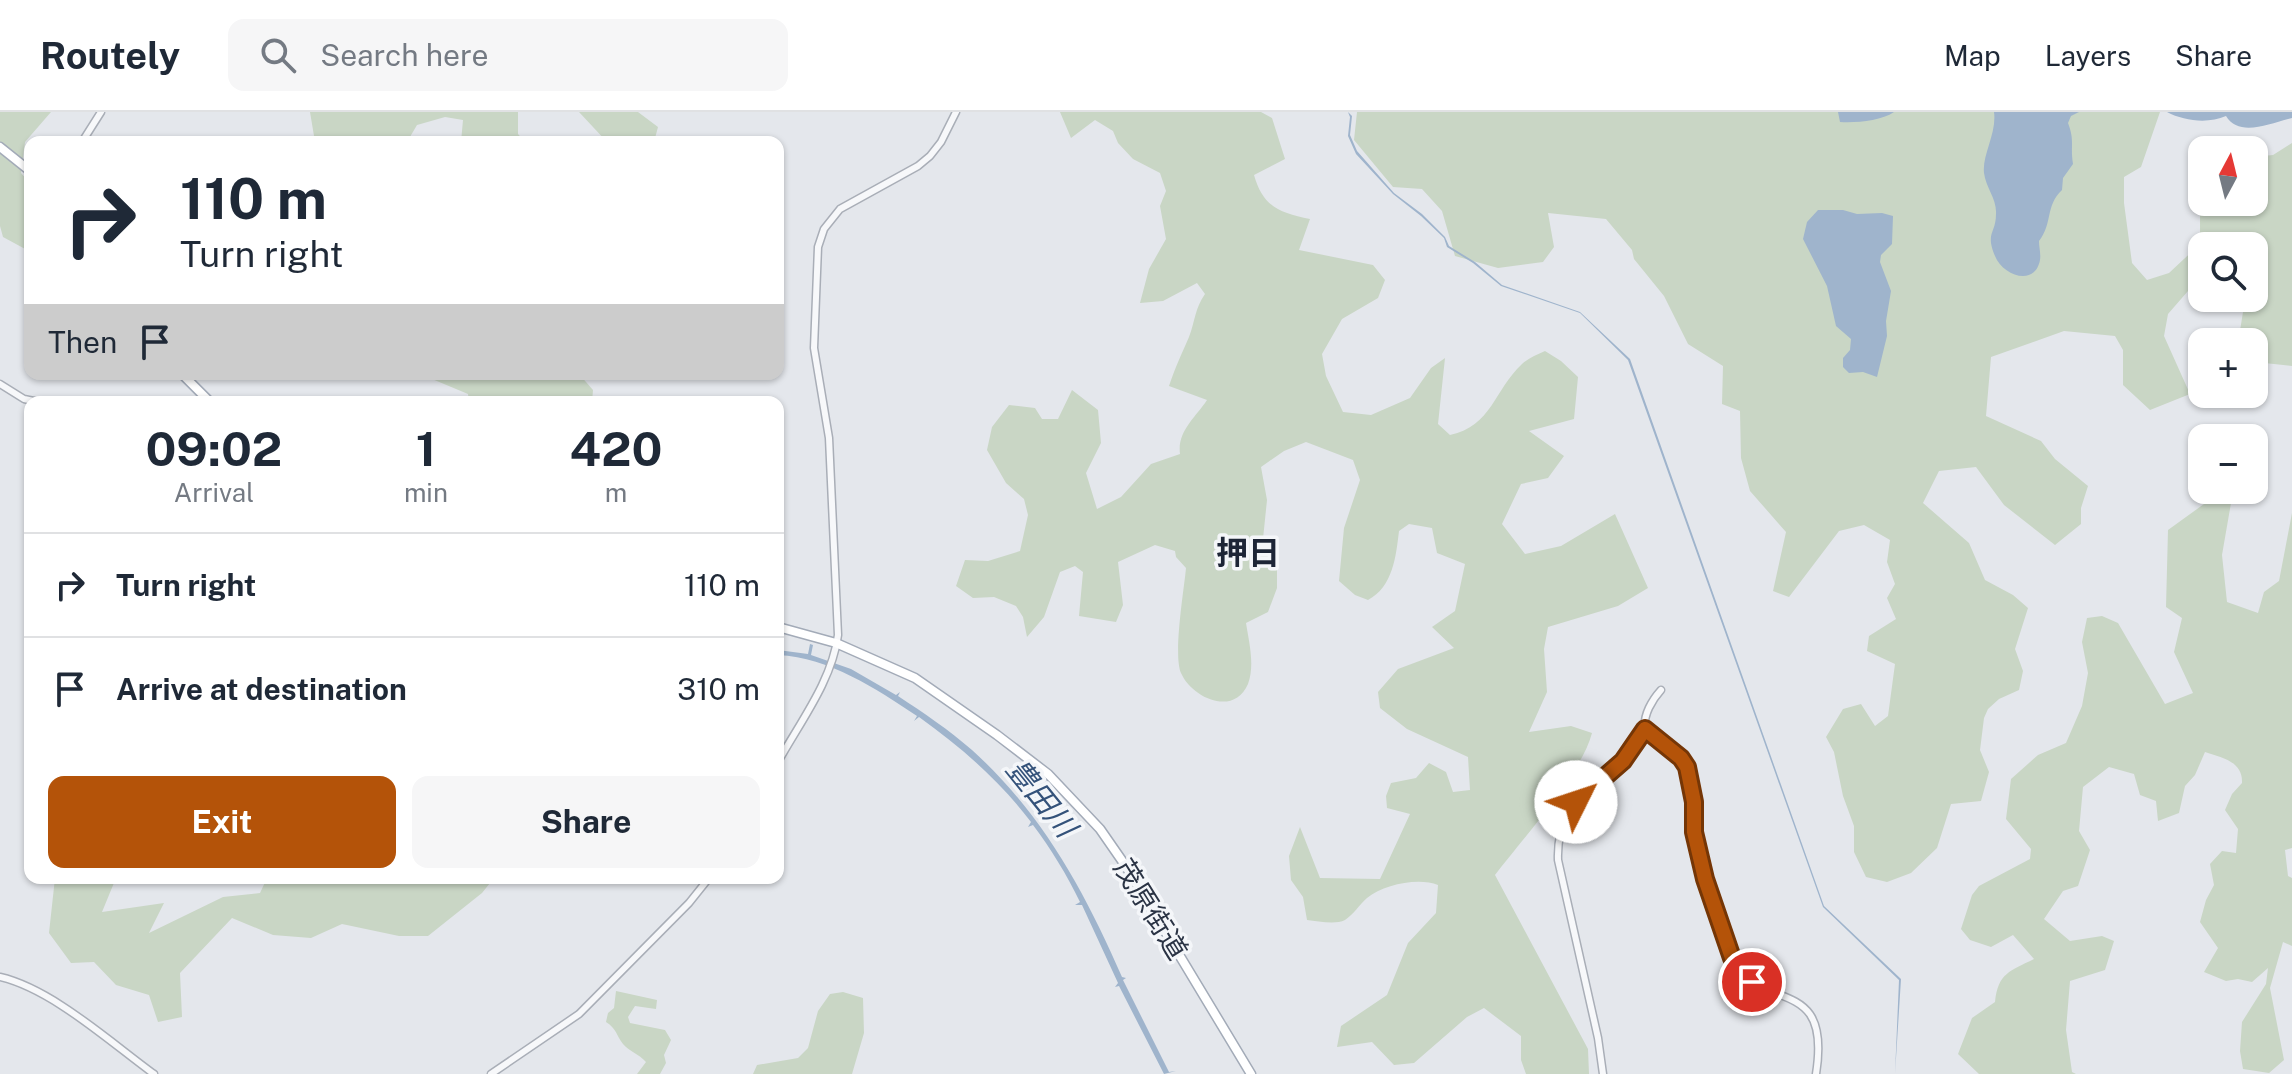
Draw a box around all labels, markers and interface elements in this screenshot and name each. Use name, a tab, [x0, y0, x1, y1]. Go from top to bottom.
search box	[228, 19, 788, 91]
text: Routely	[40, 33, 180, 78]
icon: search	[256, 33, 300, 77]
text: Search here	[320, 37, 489, 73]
text: Map	[1944, 39, 2001, 72]
text: Layers	[2045, 39, 2131, 72]
text: Share	[2175, 39, 2252, 72]
north arrow	[2188, 136, 2268, 216]
map controls	[2188, 136, 2268, 504]
text: 110 m	[180, 166, 327, 232]
icon: right	[48, 168, 152, 272]
button: search	[2188, 232, 2268, 312]
text: Turn right	[180, 233, 343, 275]
icon: arrive	[133, 320, 177, 364]
text: Then	[48, 324, 117, 360]
button: +	[2188, 328, 2268, 408]
text: 09:02	[146, 420, 282, 477]
text: 1	[416, 420, 436, 477]
text: 420	[570, 420, 662, 477]
button: −	[2188, 424, 2268, 504]
text: Arrival	[174, 477, 254, 508]
text: min	[404, 477, 448, 508]
text: m	[605, 477, 627, 508]
district label: 押日	[1216, 534, 1280, 571]
icon: right	[48, 563, 92, 607]
text: Turn right	[116, 567, 256, 603]
text: 110 m	[684, 567, 760, 603]
icon: arrive	[48, 667, 92, 711]
text: Arrive at destination	[116, 671, 407, 707]
text: 310 m	[677, 671, 760, 707]
water label: 豊田川	[999, 751, 1086, 846]
position arrow	[1534, 760, 1618, 844]
button: Exit	[48, 776, 396, 868]
button: Share	[412, 776, 760, 868]
street label: 茂原街道	[1108, 852, 1195, 965]
pin	[1718, 948, 1786, 1016]
icon: arrive	[1730, 960, 1774, 1004]

